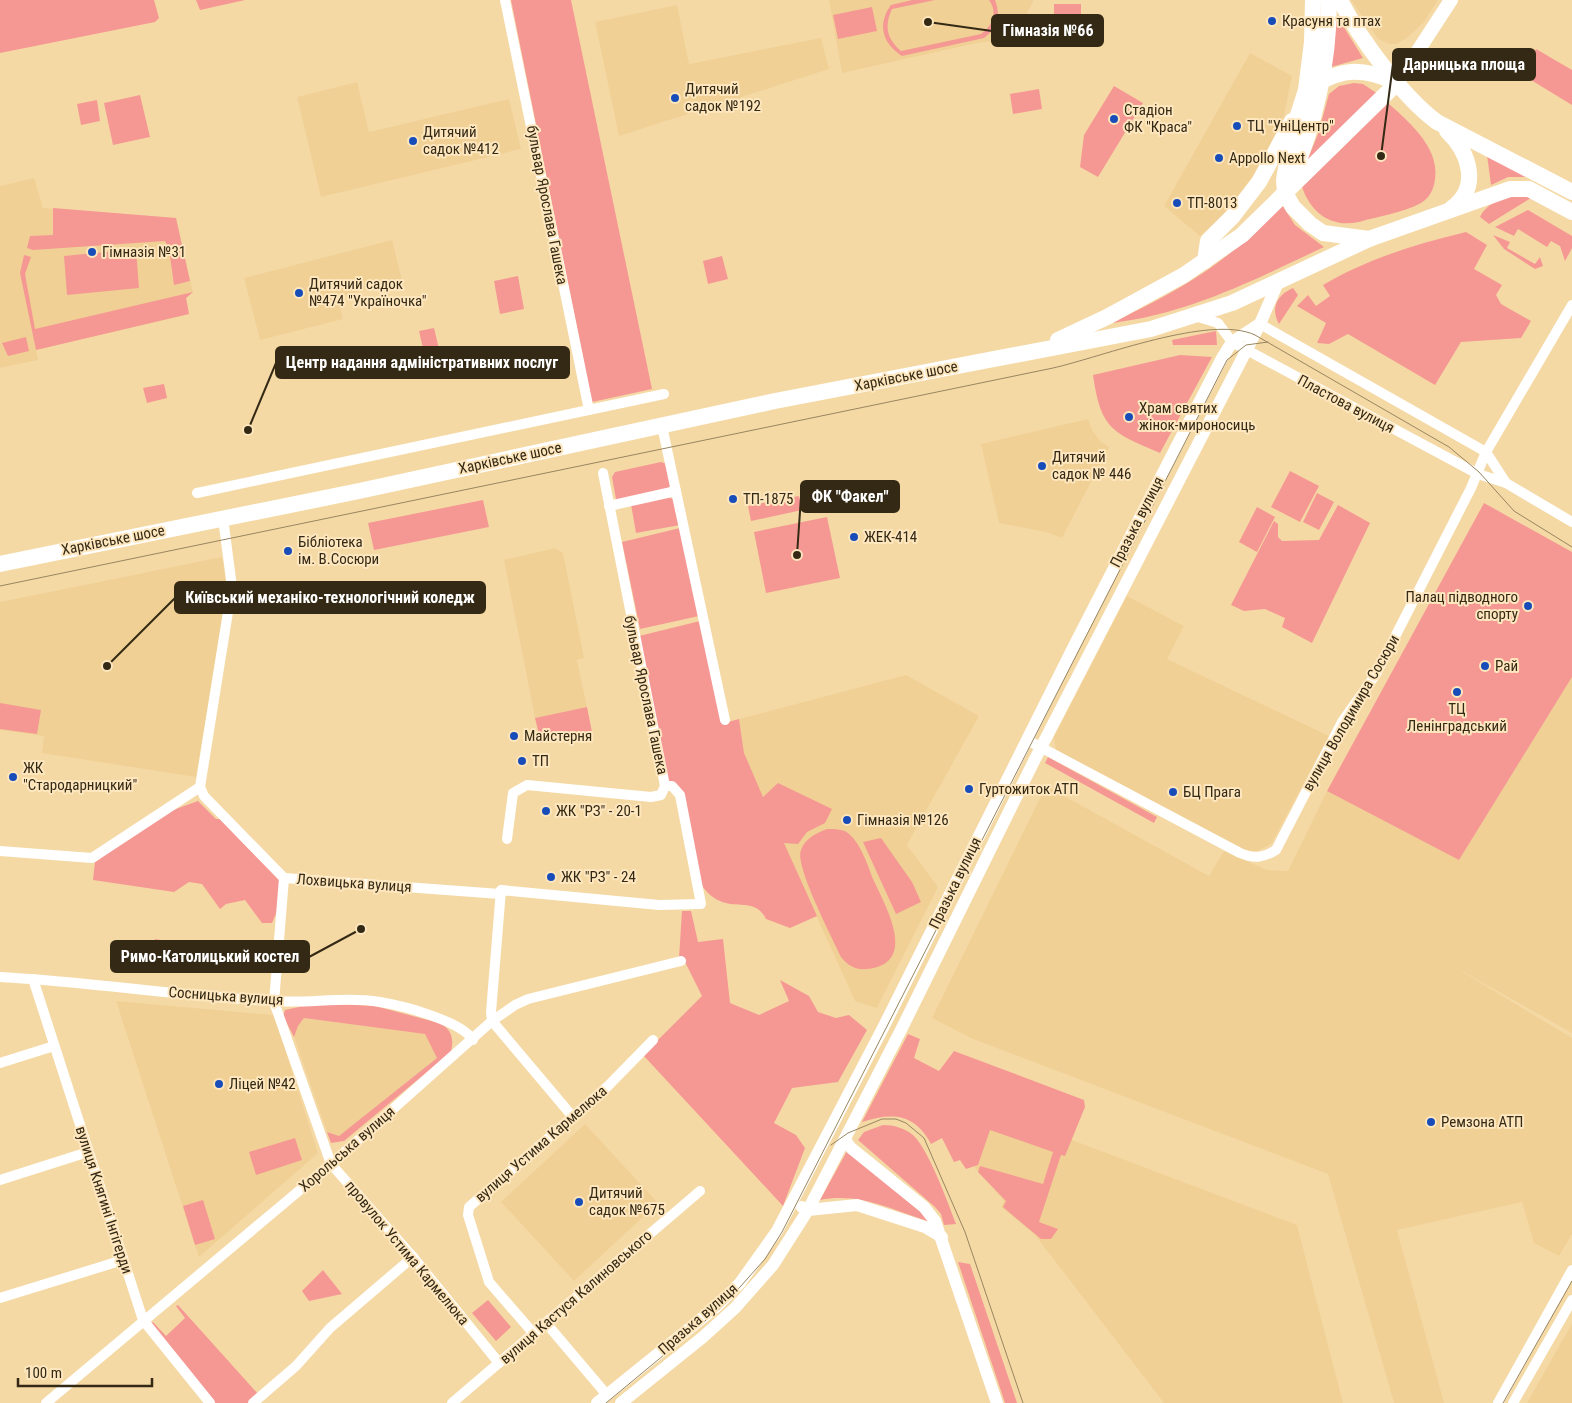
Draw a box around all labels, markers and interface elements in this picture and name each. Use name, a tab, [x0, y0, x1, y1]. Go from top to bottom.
place label: Красуня та птах	[1282, 12, 1381, 30]
callout: Гімназія №66	[992, 15, 1103, 46]
marker: Красуня та птах	[1266, 15, 1278, 27]
text: Гімназія №66	[1003, 21, 1093, 40]
callout: Дарницька площа	[1393, 49, 1535, 80]
text: Дарницька площа	[1403, 55, 1525, 74]
place label: Дитячий садок №192	[685, 80, 761, 115]
marker: Дитячий садок №192	[669, 92, 681, 104]
place label: Стадіон ФК "Краса"	[1124, 101, 1192, 136]
marker: Стадіон ФК "Краса"	[1108, 113, 1120, 125]
place label: ТЦ "УніЦентр"	[1247, 117, 1334, 135]
marker: ТЦ "УніЦентр"	[1231, 120, 1243, 132]
place label: Дитячий садок №412	[423, 123, 499, 158]
street label: бульвар Ярослава Гашека	[523, 124, 571, 286]
marker: Дитячий садок №412	[407, 135, 419, 147]
place label: Appollo Next	[1229, 149, 1305, 167]
marker: Appollo Next	[1213, 152, 1225, 164]
place label: ТП-8013	[1187, 194, 1237, 212]
marker: ТП-8013	[1171, 197, 1183, 209]
place label: Гімназія №31	[102, 243, 186, 261]
marker: Гімназія №31	[86, 246, 98, 258]
place label: Дитячий садок №474 "Україночка"	[309, 275, 427, 310]
marker: Дитячий садок №474 "Україночка"	[293, 287, 305, 299]
callout: Центр надання адміністративних послуг	[276, 347, 569, 378]
text: Центр надання адміністративних послуг	[286, 353, 558, 372]
street label: Харківське шосе	[853, 357, 959, 395]
street label: Пластова вулиця	[1295, 371, 1397, 437]
place label: Храм святих жінок-мироносиць	[1139, 399, 1256, 434]
marker: Храм святих жінок-мироносиць	[1123, 411, 1135, 423]
street label: Харківське шосе	[457, 438, 563, 478]
place label: Дитячий садок № 446	[1052, 448, 1131, 483]
marker: Дитячий садок № 446	[1036, 460, 1048, 472]
street label: Празька вулиця	[1106, 474, 1168, 570]
callout: ФК "Факел"	[801, 481, 899, 512]
text: ФК "Факел"	[811, 487, 889, 506]
place label: ТП-1875	[743, 490, 793, 508]
marker: ТП-1875	[727, 493, 739, 505]
street label: Харківське шосе	[60, 521, 166, 559]
place label: ЖЕК-414	[864, 528, 917, 546]
marker: ЖЕК-414	[848, 531, 860, 543]
place label: Бібліотека ім. В.Сосюри	[298, 533, 379, 568]
marker: Бібліотека ім. В.Сосюри	[282, 545, 294, 557]
callout: Київський механіко-технологічний коледж	[175, 582, 485, 613]
text: Київський механіко-технологічний коледж	[185, 588, 475, 607]
place label: Палац підводного спорту	[1406, 588, 1518, 623]
marker: Палац підводного спорту	[1522, 600, 1534, 612]
street label: бульвар Ярослава Гашека	[620, 614, 672, 776]
street label: вулиця Володимира Сосюри	[1299, 632, 1403, 794]
place label: Рай	[1495, 657, 1518, 675]
marker: Рай	[1479, 660, 1491, 672]
marker: ТЦ Ленінградський	[1451, 686, 1463, 698]
place label: ТЦ Ленінградський	[1407, 700, 1507, 735]
place label: Майстерня	[524, 727, 592, 745]
marker: Майстерня	[508, 730, 520, 742]
place label: ТП	[532, 752, 549, 770]
marker: ТП	[516, 755, 528, 767]
place label: ЖК "Стародарницкий"	[23, 759, 137, 794]
marker: ЖК "Стародарницкий"	[7, 771, 19, 783]
place label: Гуртожиток АТП	[979, 780, 1078, 798]
marker: Гуртожиток АТП	[963, 783, 975, 795]
place label: БЦ Прага	[1183, 783, 1241, 801]
marker: БЦ Прага	[1167, 786, 1179, 798]
place label: ЖК "РЗ" - 20-1	[556, 802, 642, 820]
marker: ЖК "РЗ" - 20-1	[540, 805, 552, 817]
place label: Гімназія №126	[857, 811, 949, 829]
marker: Гімназія №126	[841, 814, 853, 826]
street label: Празька вулиця	[925, 834, 985, 932]
place label: ЖК "РЗ" - 24	[561, 868, 636, 886]
street label: Лохвицька вулиця	[296, 870, 412, 896]
marker: ЖК "РЗ" - 24	[545, 871, 557, 883]
callout: Римо-Католицький костел	[111, 941, 309, 972]
text: Римо-Католицький костел	[121, 947, 299, 966]
street label: Сосницька вулиця	[168, 983, 284, 1009]
place label: Ліцей №42	[229, 1075, 296, 1093]
marker: Ліцей №42	[213, 1078, 225, 1090]
street label: вулиця Устима Кармелюка	[471, 1082, 611, 1206]
street label: Хорольська вулиця	[295, 1102, 399, 1196]
place label: Ремзона АТП	[1441, 1113, 1523, 1131]
marker: Ремзона АТП	[1425, 1116, 1437, 1128]
street label: вулиця Княгині Інгігерди	[72, 1124, 136, 1276]
street label: провулок Устима Кармелюка	[341, 1177, 473, 1329]
place label: Дитячий садок №675	[589, 1184, 665, 1219]
marker: Дитячий садок №675	[573, 1196, 585, 1208]
street label: вулиця Кастуся Калиновського	[496, 1226, 656, 1368]
street label: Празька вулиця	[655, 1280, 741, 1358]
scale bar	[18, 1356, 151, 1388]
text: 100 m	[25, 1364, 62, 1382]

